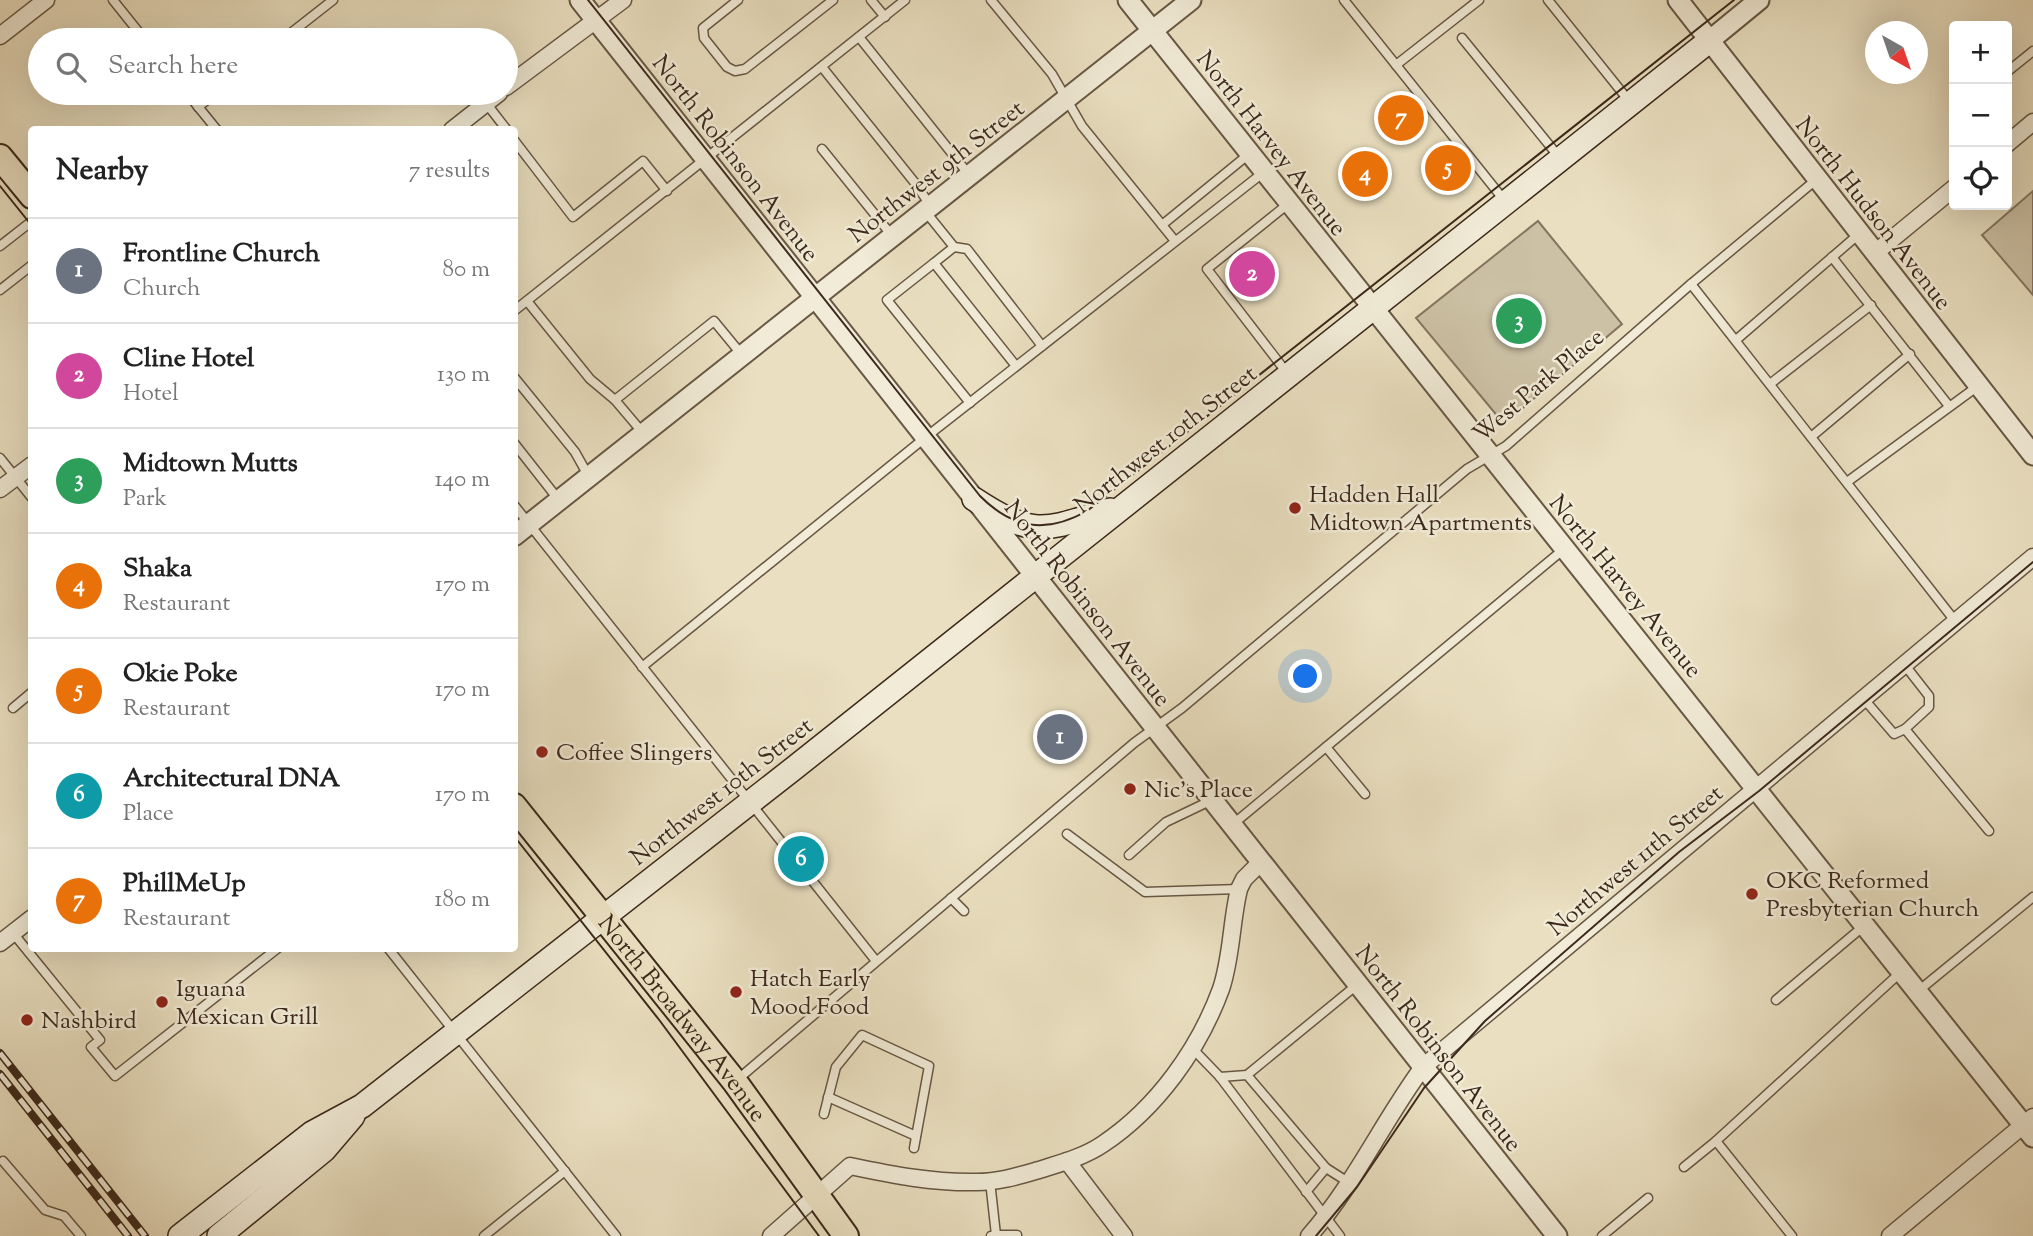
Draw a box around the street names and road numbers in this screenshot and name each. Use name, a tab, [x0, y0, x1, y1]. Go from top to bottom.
street label: North Harvey Avenue	[1187, 44, 1354, 244]
street label: North Robinson Avenue	[643, 49, 826, 270]
street label: Northwest 9th Street	[842, 93, 1032, 252]
street label: North Hudson Avenue	[1786, 110, 1959, 318]
street label: West Park Place	[1466, 321, 1612, 452]
street label: Northwest 10th Street	[1067, 358, 1265, 523]
street label: North Harvey Avenue	[1540, 488, 1709, 686]
street label: North Robinson Avenue	[995, 494, 1178, 715]
street label: Northwest 10th Street	[623, 710, 821, 875]
street label: Northwest 11th Street	[1541, 778, 1731, 945]
street label: North Broadway Avenue	[589, 908, 774, 1130]
street label: North Robinson Avenue	[1346, 939, 1529, 1160]

